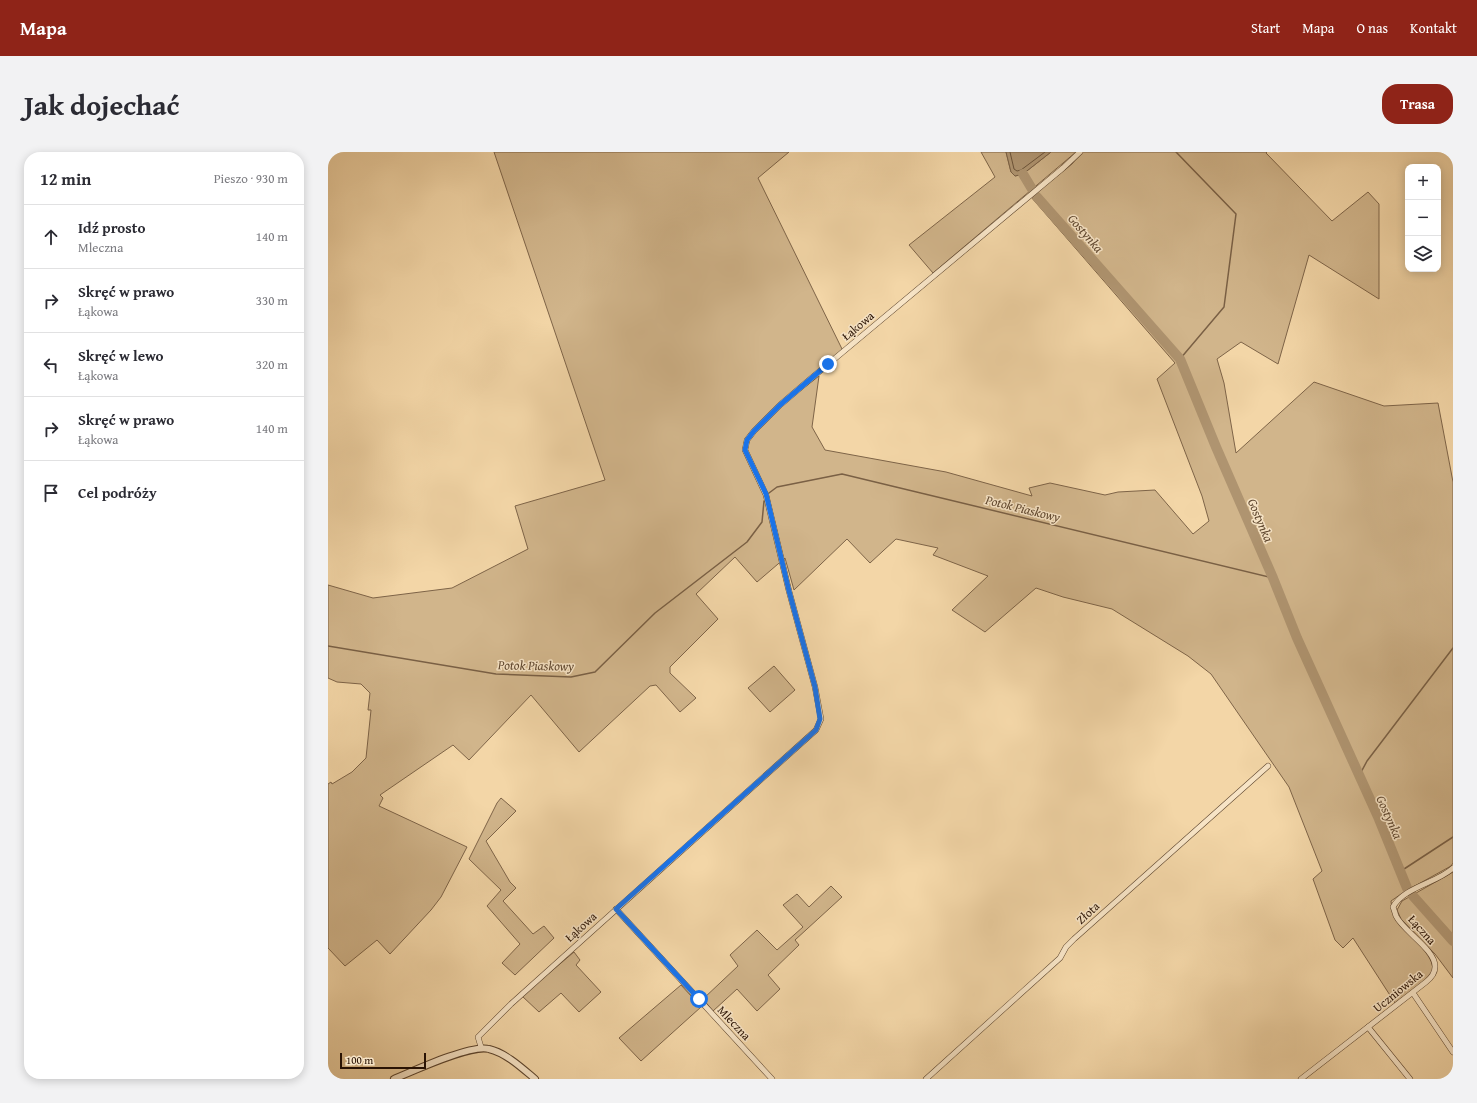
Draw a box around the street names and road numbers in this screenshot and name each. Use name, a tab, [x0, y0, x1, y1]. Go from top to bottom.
street label: Łąkowa	[838, 307, 878, 344]
street label: Złota	[1072, 897, 1103, 928]
street label: Łąkowa	[561, 908, 600, 945]
street label: Łączna	[1405, 911, 1440, 948]
street label: Uczniowska	[1369, 965, 1426, 1016]
street label: Mleczna	[714, 1002, 755, 1044]

